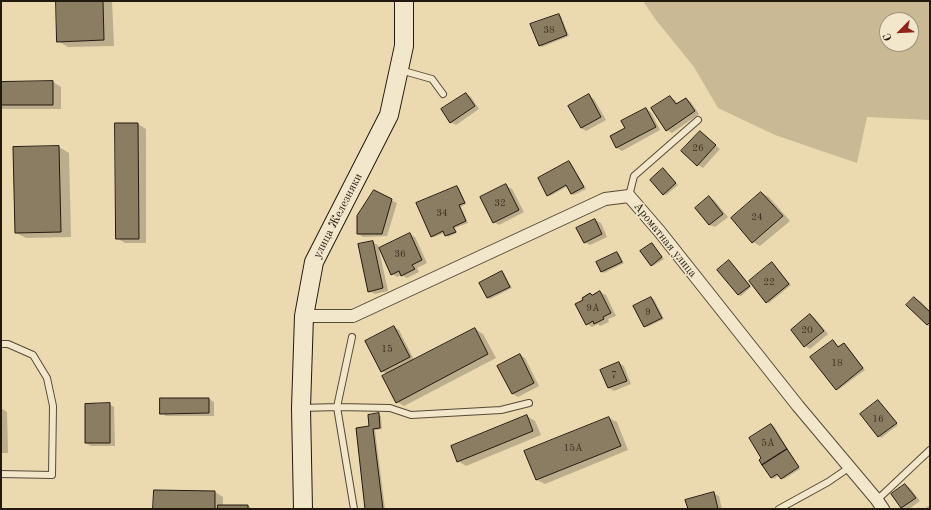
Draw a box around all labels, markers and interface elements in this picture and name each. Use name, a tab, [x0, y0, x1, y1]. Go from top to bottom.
north arrow	[879, 12, 919, 52]
house number: 38	[543, 24, 555, 36]
text: С	[882, 31, 895, 42]
house number: 26	[692, 142, 704, 154]
street label: улица Железняки	[310, 171, 366, 261]
house number: 32	[494, 197, 506, 209]
street label: Ароматная улица	[630, 199, 700, 281]
house number: 34	[436, 207, 448, 219]
house number: 24	[751, 211, 763, 223]
house number: 36	[394, 248, 406, 260]
house number: 22	[763, 276, 775, 288]
house number: 9А	[586, 302, 600, 314]
house number: 9	[645, 306, 651, 318]
house number: 20	[801, 324, 813, 336]
house number: 15	[381, 343, 393, 355]
house number: 18	[831, 357, 843, 369]
house number: 7	[611, 369, 617, 381]
house number: 16	[872, 413, 884, 425]
house number: 5А	[761, 437, 775, 449]
house number: 15А	[563, 442, 583, 454]

